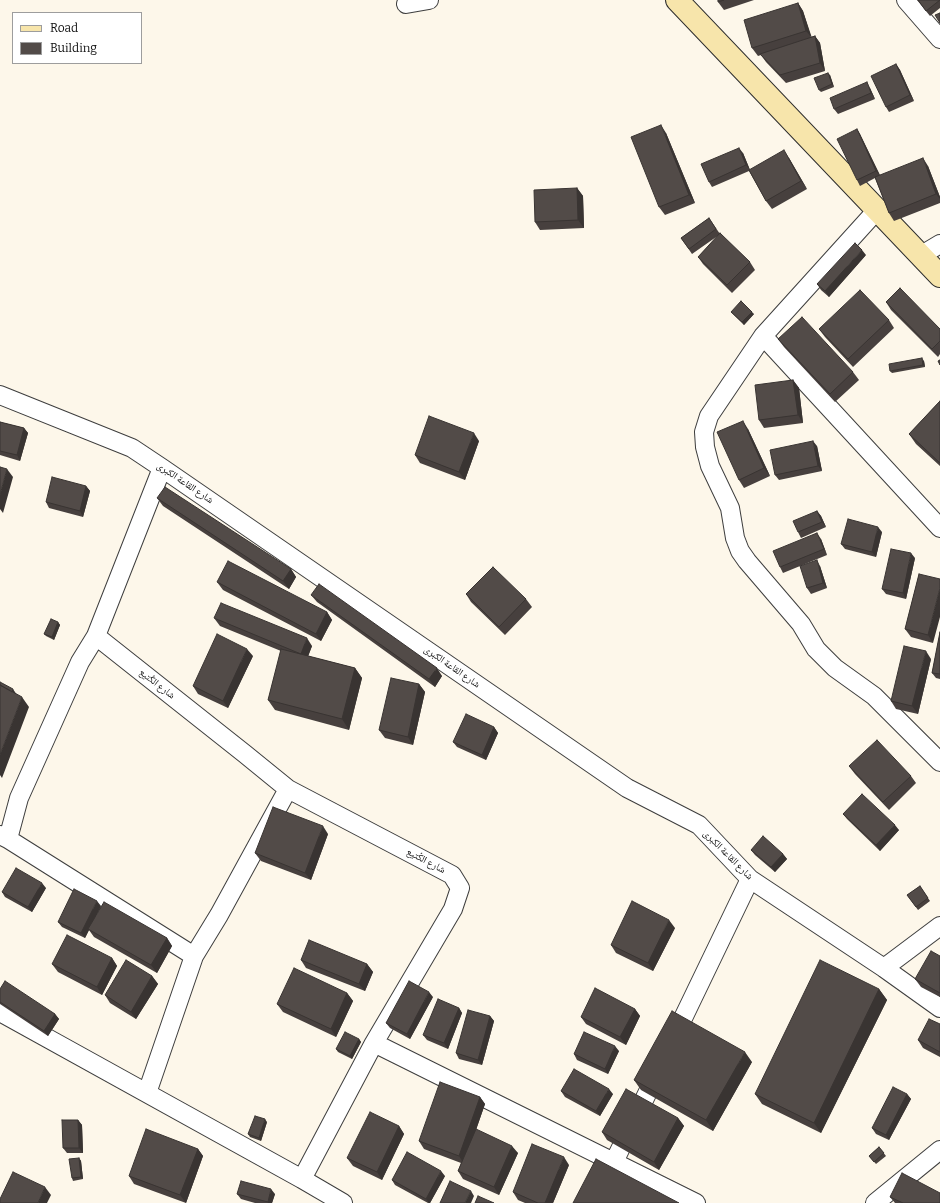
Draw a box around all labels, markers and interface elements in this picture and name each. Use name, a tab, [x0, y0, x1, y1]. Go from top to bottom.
legend	[12, 12, 142, 64]
text: Road	[50, 21, 78, 35]
text: Building	[50, 41, 97, 55]
street label: شارع القاعة الكبرى	[154, 460, 216, 506]
street label: شارع القاعة الكبرى	[422, 643, 482, 691]
street label: شارع الكُتيع	[137, 666, 177, 702]
street label: شارع القاعة الكبرى	[701, 828, 755, 882]
street label: شارع الكُتيع	[405, 846, 447, 876]

